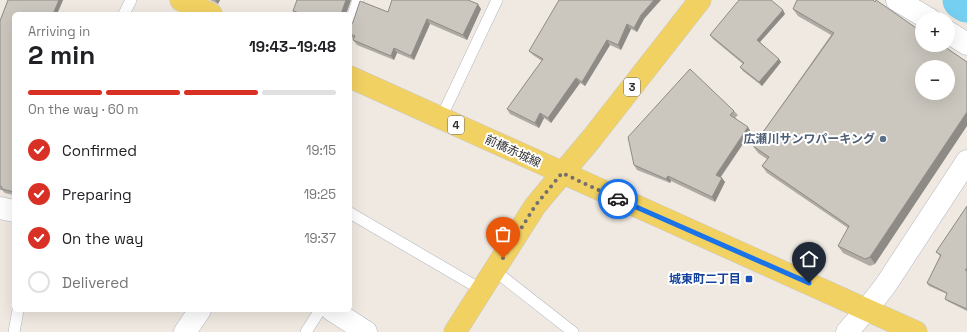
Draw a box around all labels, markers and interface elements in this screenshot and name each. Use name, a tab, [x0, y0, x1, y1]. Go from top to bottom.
map controls	[915, 12, 955, 100]
button: +	[915, 12, 955, 52]
text: Arriving in	[28, 23, 90, 40]
text: 19:43–19:48	[249, 37, 336, 56]
text: 2 min	[28, 38, 95, 72]
button: −	[915, 60, 955, 100]
road number: 3	[624, 78, 640, 96]
text: On the way · 60 m	[28, 101, 139, 118]
road number: 4	[448, 116, 464, 134]
street label: 前橋赤城線	[482, 131, 544, 171]
place label: 広瀬川サンワパーキング	[744, 131, 875, 147]
marker: 広瀬川サンワパーキング	[878, 134, 888, 144]
icon: check	[28, 139, 50, 161]
text: Confirmed	[62, 141, 137, 160]
text: 19:15	[306, 142, 336, 159]
courier	[598, 179, 638, 219]
icon: check	[28, 183, 50, 205]
text: Preparing	[62, 185, 132, 204]
text: 19:25	[304, 186, 336, 203]
icon: car	[607, 188, 629, 210]
pin	[486, 217, 520, 258]
icon: bag	[492, 223, 514, 245]
icon: check	[28, 227, 50, 249]
text: On the way	[62, 229, 143, 248]
text: 19:37	[304, 230, 336, 247]
pin	[792, 242, 826, 283]
icon: home	[798, 248, 820, 270]
place label: 城東町二丁目	[669, 271, 741, 287]
text: Delivered	[62, 273, 129, 292]
marker: 城東町二丁目	[744, 274, 754, 284]

